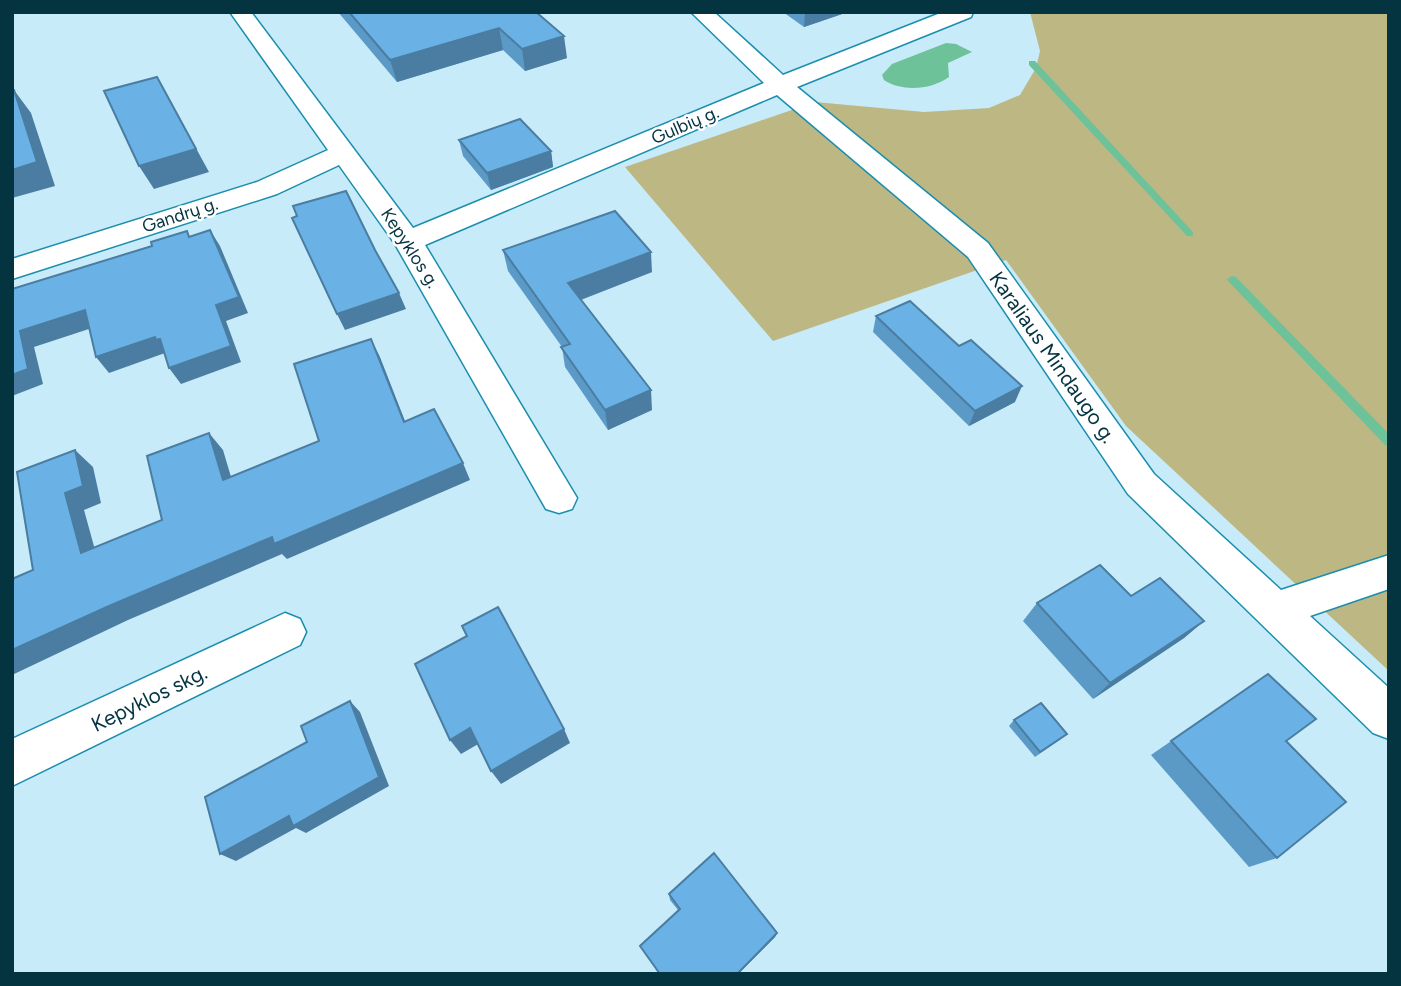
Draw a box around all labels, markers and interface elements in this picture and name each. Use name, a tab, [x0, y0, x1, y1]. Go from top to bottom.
street label: Gulbių g.	[648, 101, 722, 149]
street label: Gandrų g.	[139, 192, 221, 238]
street label: Kepyklos g.	[376, 204, 444, 292]
street label: Karaliaus Mindaugo g.	[984, 266, 1122, 448]
street label: Kepyklos skg.	[87, 659, 211, 737]

